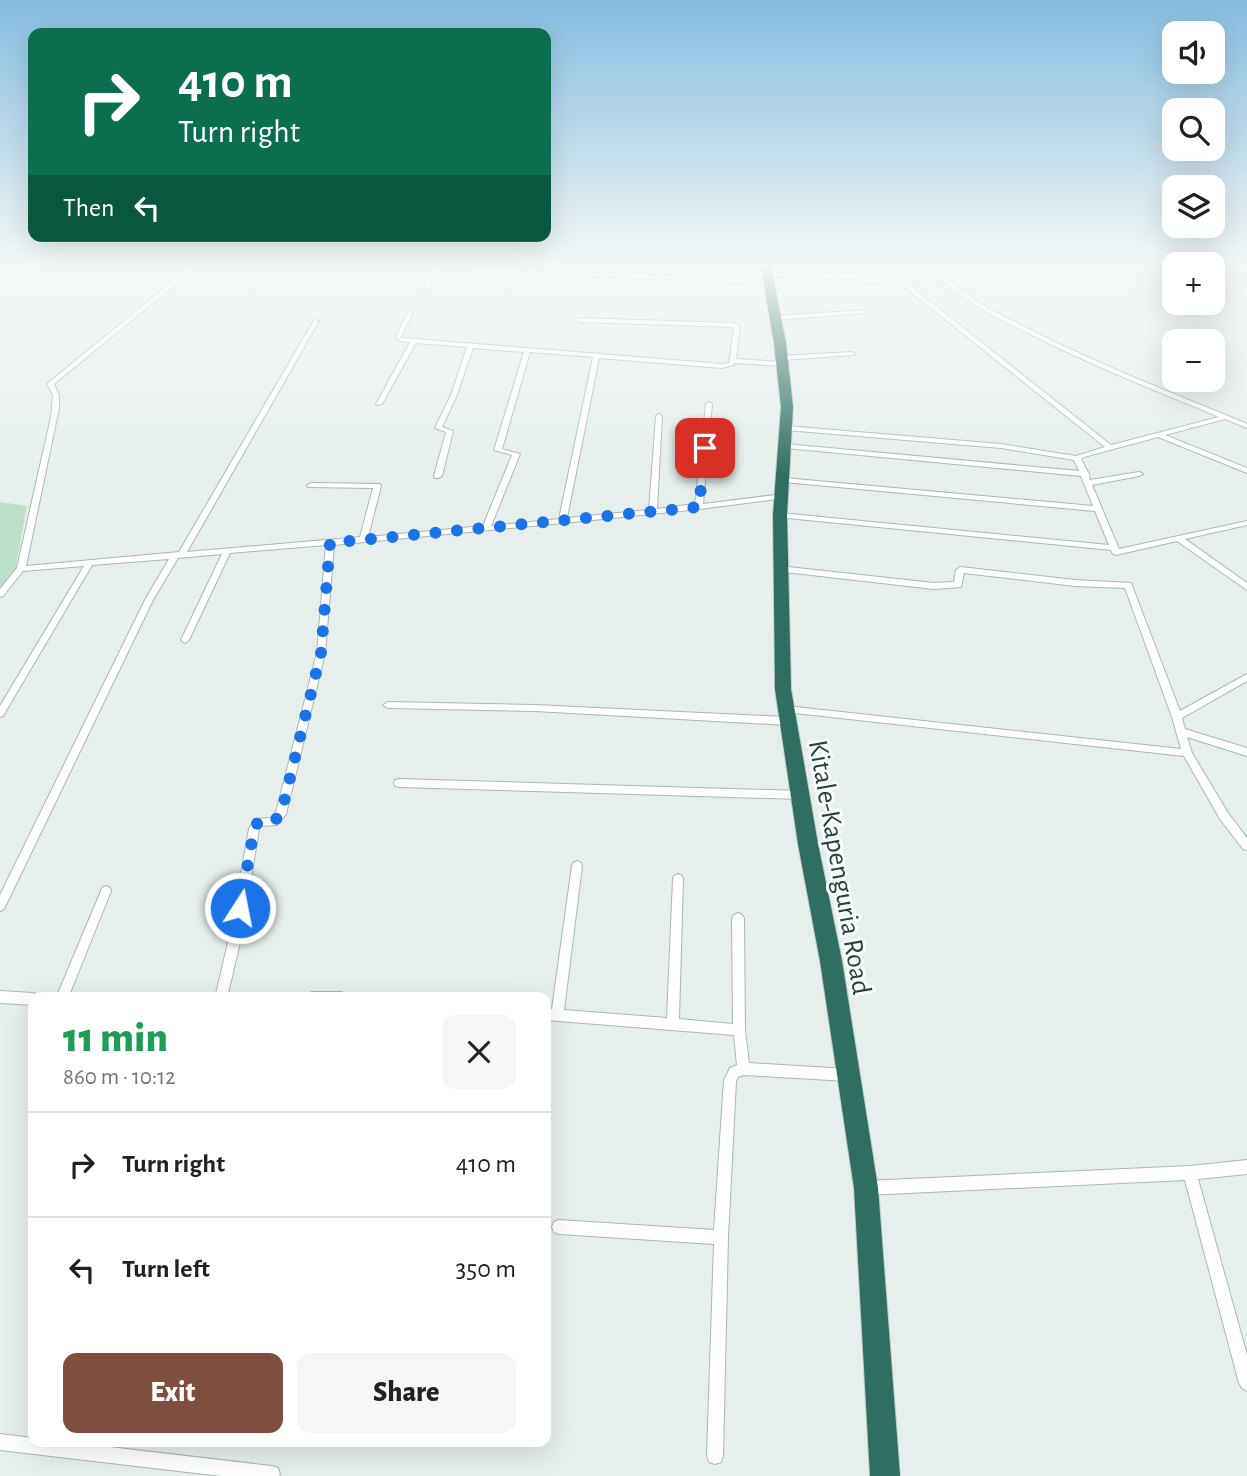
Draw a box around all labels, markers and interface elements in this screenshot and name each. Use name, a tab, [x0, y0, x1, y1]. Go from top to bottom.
map controls	[1162, 21, 1225, 392]
button: sound	[1162, 21, 1225, 84]
icon: right	[63, 56, 154, 147]
text: 410 m	[178, 58, 293, 107]
button: search	[1162, 98, 1225, 161]
text: Turn right	[178, 116, 300, 148]
button: layers	[1162, 175, 1225, 238]
icon: left	[128, 189, 166, 227]
text: Then	[63, 195, 114, 221]
button: +	[1162, 252, 1225, 315]
button: −	[1162, 329, 1225, 392]
pin	[675, 418, 735, 478]
icon: arrive	[686, 429, 724, 467]
street label: Kitale-Kapenguria Road	[803, 738, 875, 997]
position arrow	[203, 871, 277, 945]
button: close	[442, 1015, 516, 1089]
text: 11 min	[63, 1017, 168, 1059]
text: 860 m · 10:12	[63, 1066, 176, 1089]
icon: right	[63, 1146, 101, 1184]
text: Turn right	[122, 1151, 225, 1177]
text: 410 m	[456, 1151, 516, 1177]
icon: left	[63, 1251, 101, 1289]
text: Turn left	[122, 1256, 210, 1282]
text: 350 m	[456, 1256, 516, 1282]
button: Exit	[63, 1353, 283, 1433]
button: Share	[297, 1353, 516, 1433]

